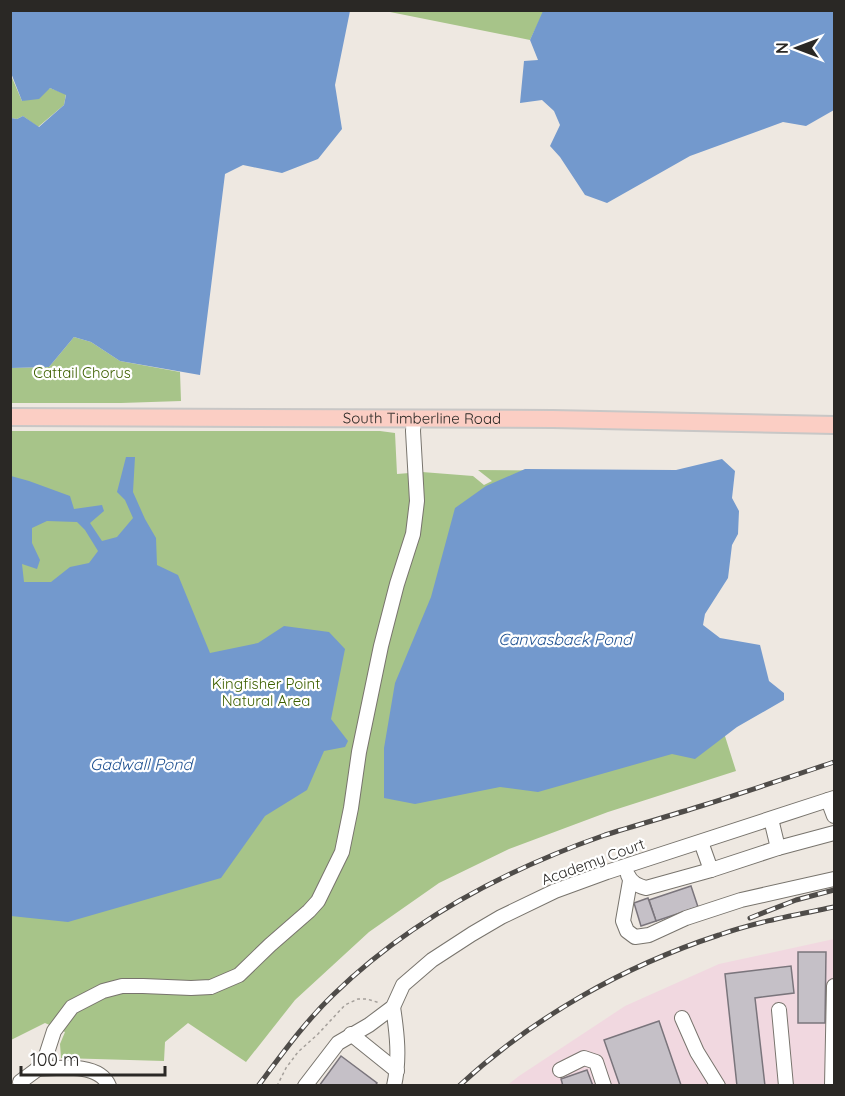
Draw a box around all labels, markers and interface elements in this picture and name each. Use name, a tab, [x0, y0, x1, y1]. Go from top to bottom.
north arrow	[767, 18, 827, 78]
text: N	[772, 42, 792, 54]
park label: Cattail Chorus	[33, 363, 131, 382]
street label: South Timberline Road	[343, 408, 501, 428]
water label: Canvasback Pond	[498, 629, 634, 649]
park label: Kingfisher Point Natural Area	[212, 674, 320, 710]
water label: Gadwall Pond	[90, 754, 194, 774]
street label: Academy Court	[539, 834, 647, 889]
scale bar	[21, 1039, 165, 1077]
text: 100 m	[30, 1048, 79, 1071]

